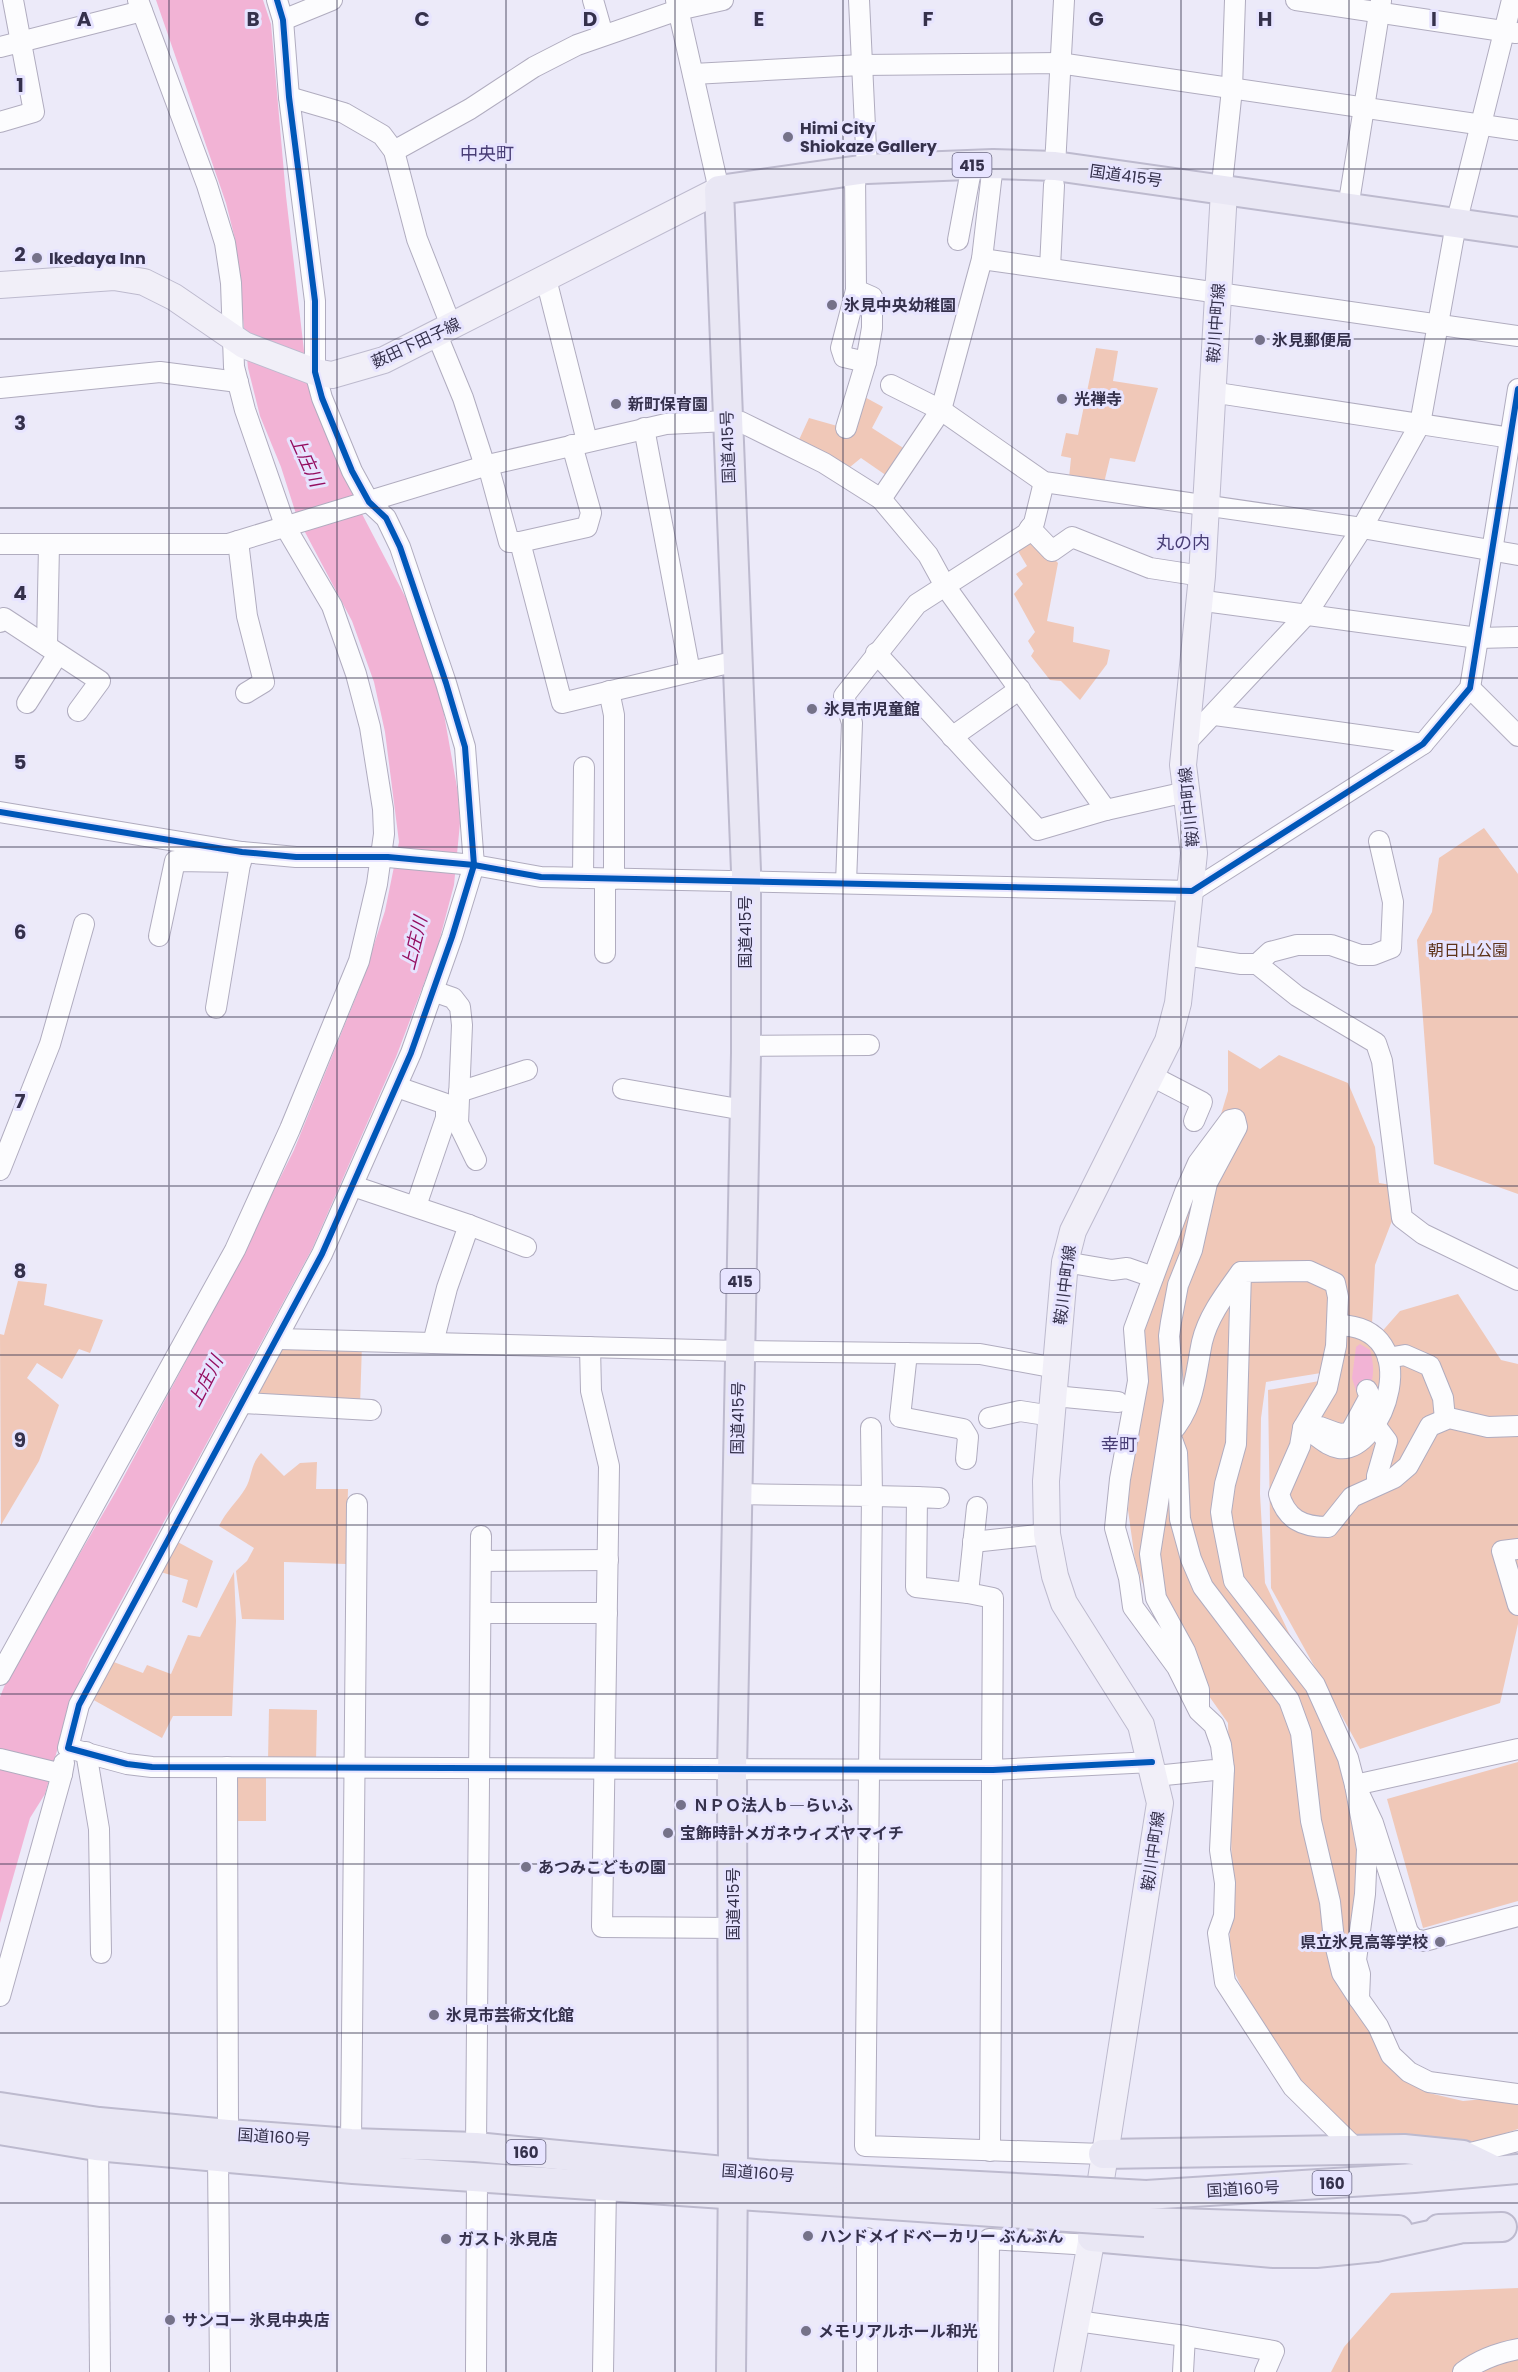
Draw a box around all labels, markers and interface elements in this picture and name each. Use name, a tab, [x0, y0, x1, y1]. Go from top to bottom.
text: A	[77, 5, 92, 33]
text: B	[246, 5, 260, 33]
text: C	[414, 5, 430, 33]
text: D	[583, 5, 597, 33]
text: E	[754, 5, 764, 33]
text: F	[923, 5, 934, 33]
text: G	[1088, 5, 1104, 33]
text: H	[1258, 5, 1272, 33]
text: I	[1431, 5, 1437, 33]
text: 1	[16, 71, 24, 99]
place label: Himi City Shiokaze Gallery	[800, 117, 938, 158]
marker: Himi City Shiokaze Gallery	[781, 130, 795, 144]
district label: 中央町	[460, 141, 514, 166]
road number: 415	[952, 153, 992, 177]
street label: 国道415号	[1088, 160, 1164, 192]
text: 2	[14, 240, 26, 268]
place label: Ikedaya Inn	[49, 247, 146, 270]
marker: Ikedaya Inn	[30, 251, 44, 265]
street label: 鞍川中町線	[1202, 282, 1230, 364]
place label: 氷見中央幼稚園	[844, 294, 956, 317]
marker: 氷見中央幼稚園	[825, 298, 839, 312]
street label: 薮田下田子線	[368, 312, 464, 374]
place label: 氷見郵便局	[1272, 329, 1352, 352]
marker: 氷見郵便局	[1253, 333, 1267, 347]
place label: 光禅寺	[1074, 388, 1122, 411]
marker: 光禅寺	[1055, 392, 1069, 406]
place label: 新町保育園	[628, 393, 708, 416]
marker: 新町保育園	[609, 397, 623, 411]
text: 3	[14, 409, 26, 437]
street label: 国道415号	[715, 410, 741, 484]
water label: 上庄川	[285, 431, 330, 493]
district label: 丸の内	[1156, 530, 1210, 555]
text: 4	[13, 579, 27, 607]
place label: 氷見市児童館	[824, 698, 920, 721]
marker: 氷見市児童館	[805, 702, 819, 716]
text: 5	[14, 748, 27, 776]
street label: 鞍川中町線	[1173, 766, 1205, 848]
street label: 国道415号	[734, 895, 757, 969]
water label: 上庄川	[395, 912, 433, 972]
text: 6	[14, 918, 26, 946]
park label: 朝日山公園	[1428, 939, 1508, 962]
text: 7	[15, 1087, 26, 1115]
street label: 鞍川中町線	[1049, 1244, 1081, 1326]
text: 8	[14, 1257, 26, 1285]
road number: 415	[720, 1269, 760, 1293]
water label: 上庄川	[182, 1349, 229, 1411]
street label: 国道415号	[726, 1381, 750, 1455]
text: 9	[14, 1426, 26, 1454]
district label: 幸町	[1101, 1432, 1137, 1457]
place label: ＮＰＯ法人ｂ―らいふ	[693, 1794, 853, 1817]
marker: ＮＰＯ法人ｂ―らいふ	[674, 1798, 688, 1812]
street label: 鞍川中町線	[1136, 1810, 1170, 1892]
place label: 宝飾時計メガネウィズヤマイチ	[680, 1822, 904, 1845]
marker: 宝飾時計メガネウィズヤマイチ	[661, 1826, 675, 1840]
place label: あつみこどもの園	[538, 1856, 666, 1879]
marker: あつみこどもの園	[519, 1860, 533, 1874]
street label: 国道415号	[722, 1867, 745, 1941]
place label: 県立氷見高等学校	[1300, 1931, 1428, 1954]
marker: 県立氷見高等学校	[1433, 1935, 1447, 1949]
place label: 氷見市芸術文化館	[446, 2004, 574, 2027]
marker: 氷見市芸術文化館	[427, 2008, 441, 2022]
street label: 国道160号	[237, 2123, 311, 2151]
road number: 160	[506, 2140, 546, 2164]
street label: 国道160号	[721, 2159, 795, 2187]
road number: 160	[1312, 2171, 1352, 2195]
street label: 国道160号	[1206, 2176, 1280, 2202]
place label: ハンドメイドベーカリー ぶんぶん	[820, 2225, 1063, 2248]
place label: ガスト 氷見店	[458, 2228, 557, 2251]
marker: ハンドメイドベーカリー ぶんぶん	[801, 2229, 815, 2243]
marker: ガスト 氷見店	[439, 2232, 453, 2246]
place label: サンコー 氷見中央店	[182, 2309, 329, 2332]
marker: サンコー 氷見中央店	[163, 2313, 177, 2327]
place label: メモリアルホール和光	[818, 2320, 978, 2343]
marker: メモリアルホール和光	[799, 2324, 813, 2338]

